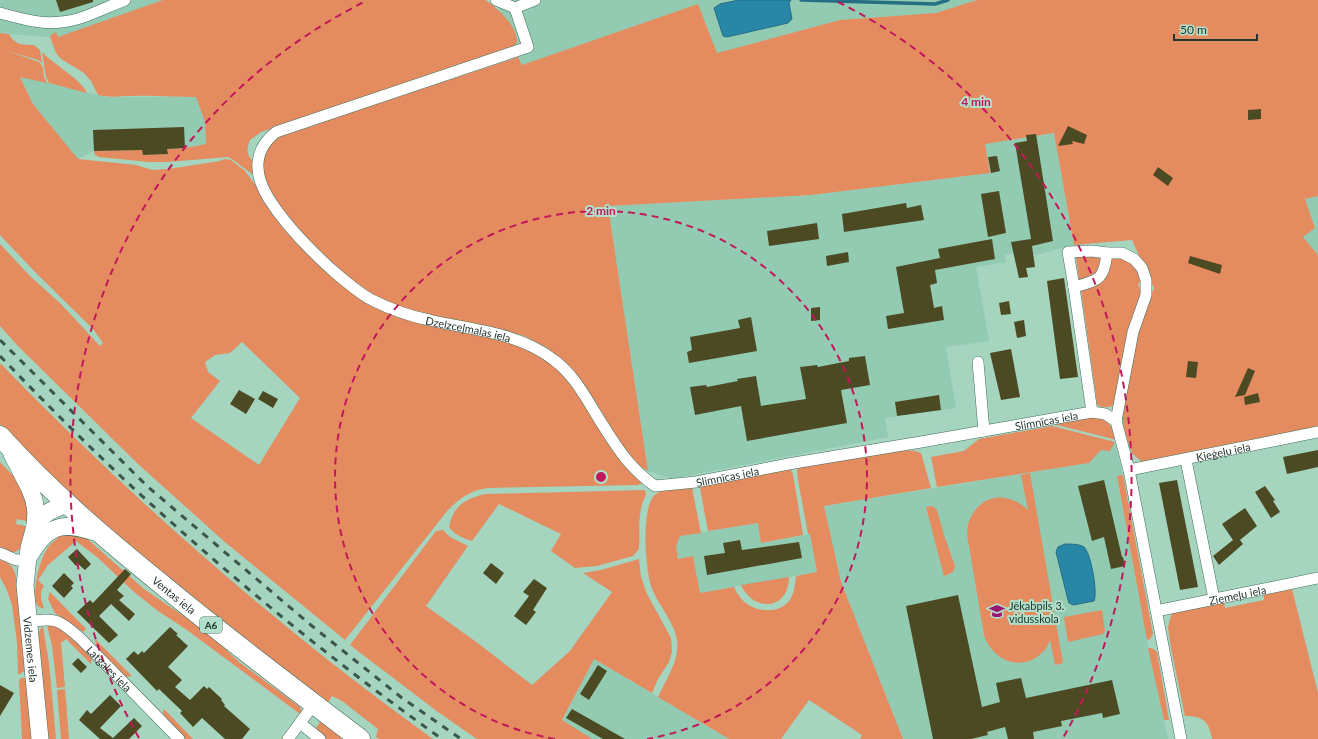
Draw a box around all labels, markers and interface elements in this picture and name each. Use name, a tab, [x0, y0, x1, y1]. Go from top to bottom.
scale bar	[1174, 16, 1257, 42]
text: 50 m	[1180, 22, 1207, 37]
text: 4 min	[961, 94, 991, 109]
text: 2 min	[586, 203, 616, 218]
street label: Dzelzceļmalas iela	[425, 313, 513, 344]
street label: Slimnīcas iela	[1014, 408, 1079, 432]
street label: Ķieģeļu iela	[1195, 439, 1252, 463]
street label: Slimnīcas iela	[695, 463, 760, 488]
centre of rings	[594, 470, 608, 484]
street label: Ventas iela	[150, 573, 199, 616]
street label: Ziemeļu iela	[1208, 582, 1267, 607]
place label: Jēkabpils 3. vidusskola	[1009, 599, 1064, 625]
school or university icon: Jēkabpils 3. vidusskola	[988, 602, 1006, 620]
street label: Vidzemes iela	[22, 616, 41, 683]
road number: A6	[200, 617, 222, 633]
street label: Latgales iela	[84, 643, 135, 694]

